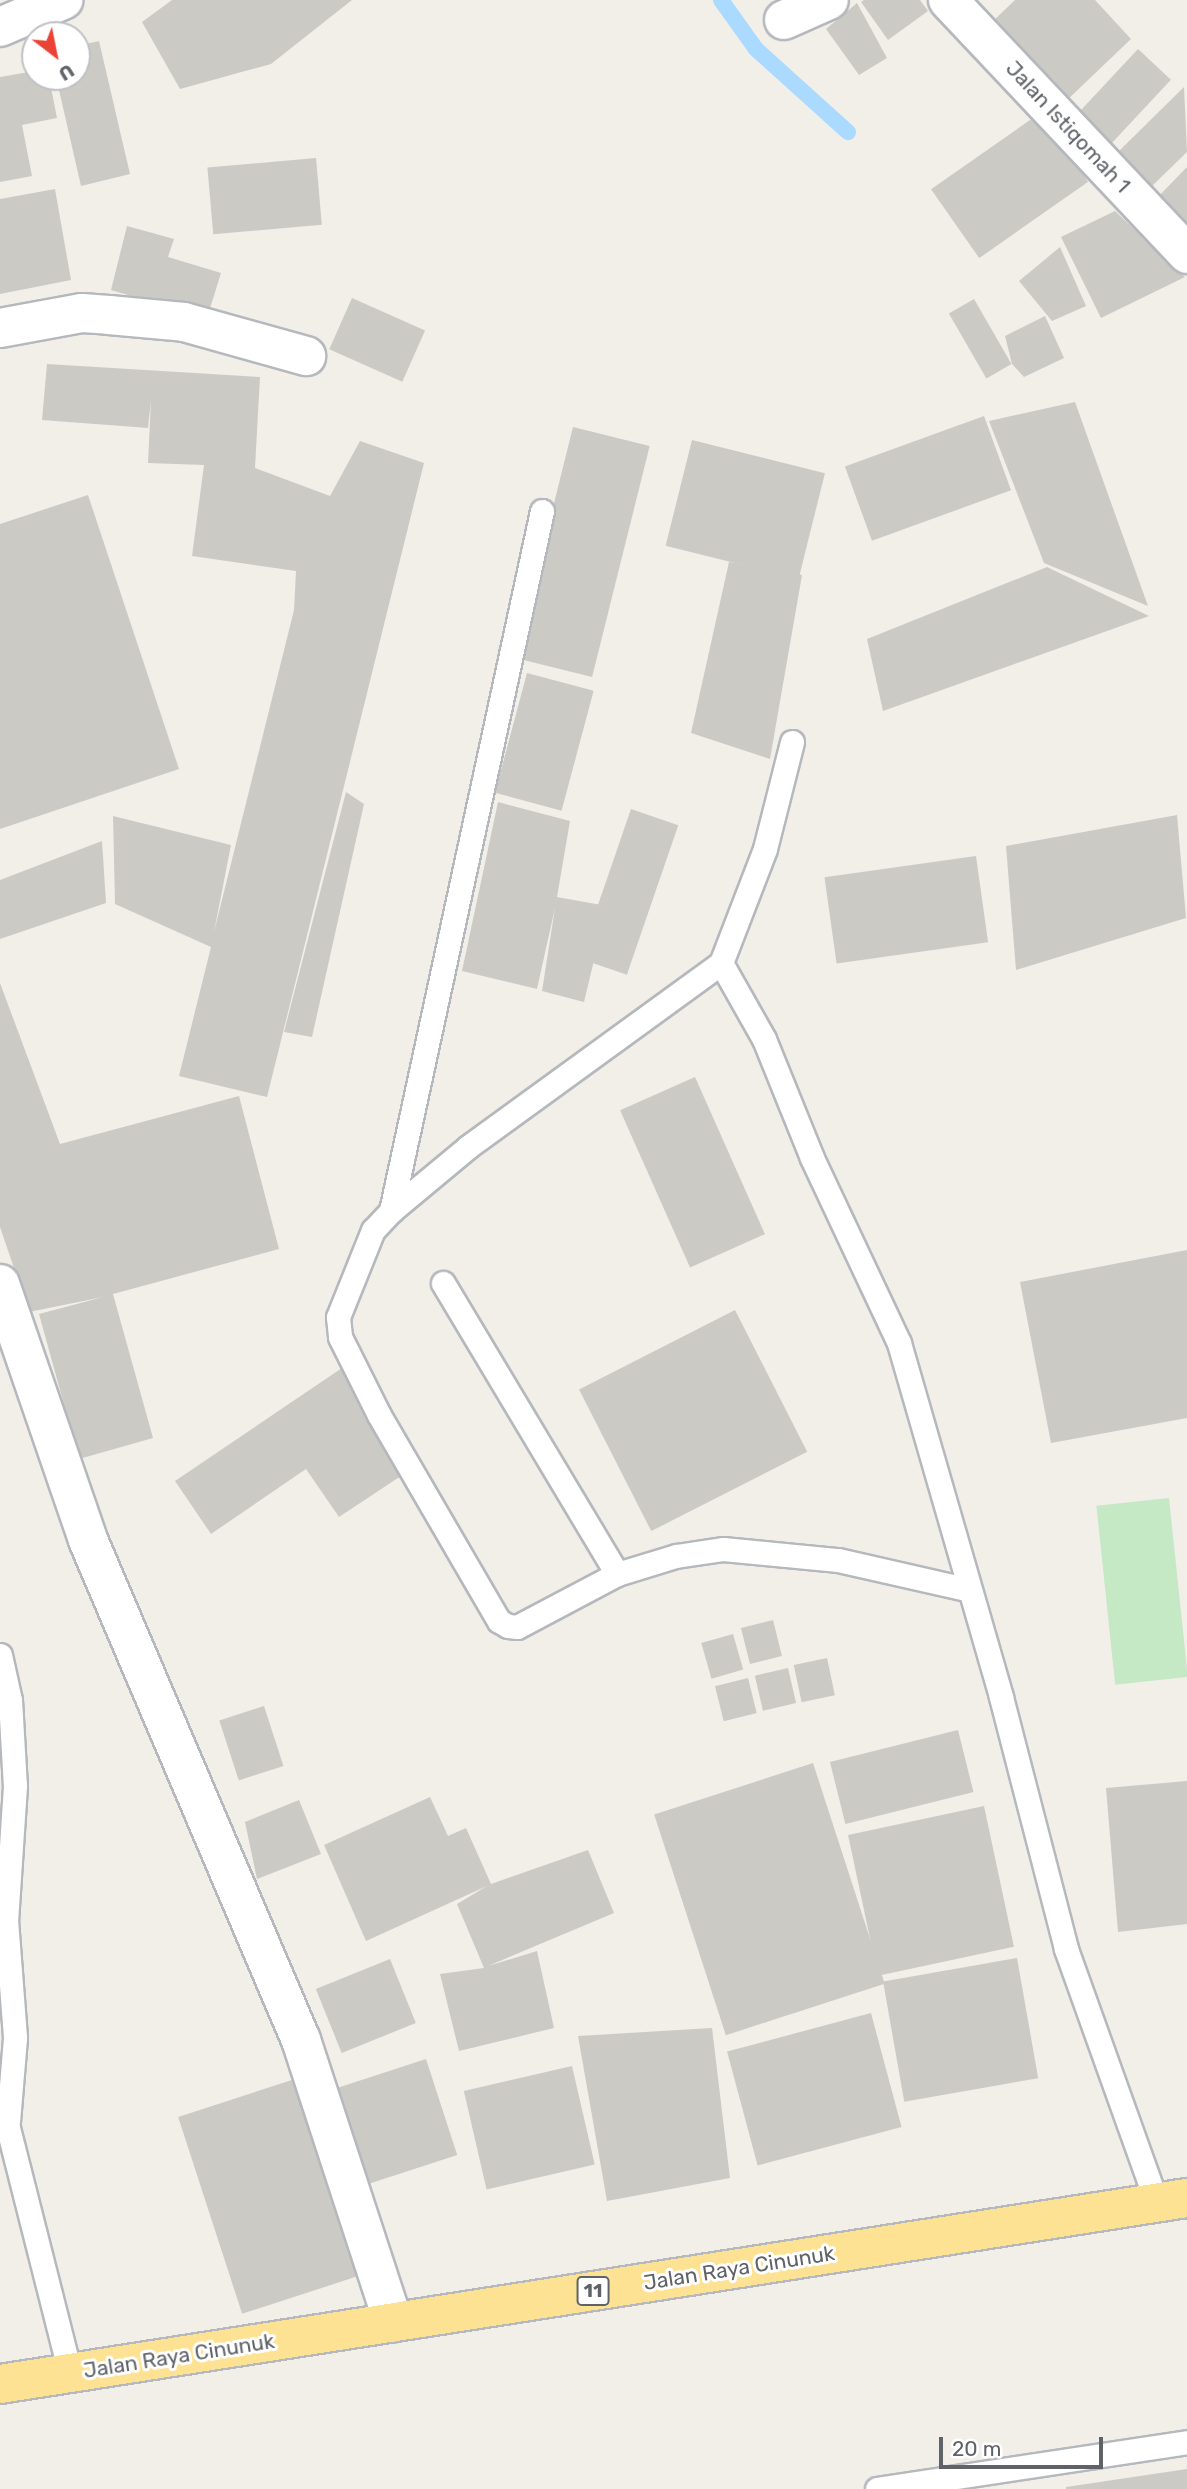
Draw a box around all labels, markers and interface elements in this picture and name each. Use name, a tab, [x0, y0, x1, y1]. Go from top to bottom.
north arrow	[21, 21, 91, 91]
street label: Jalan Istiqomah 1	[1001, 56, 1135, 198]
text: U	[54, 59, 78, 86]
street label: Jalan Raya Cinunuk	[642, 2240, 836, 2296]
road number: 11	[576, 2276, 610, 2306]
street label: Jalan Raya Cinunuk	[82, 2328, 276, 2384]
scale bar	[942, 2422, 1106, 2466]
text: 20 m	[952, 2436, 1001, 2461]

